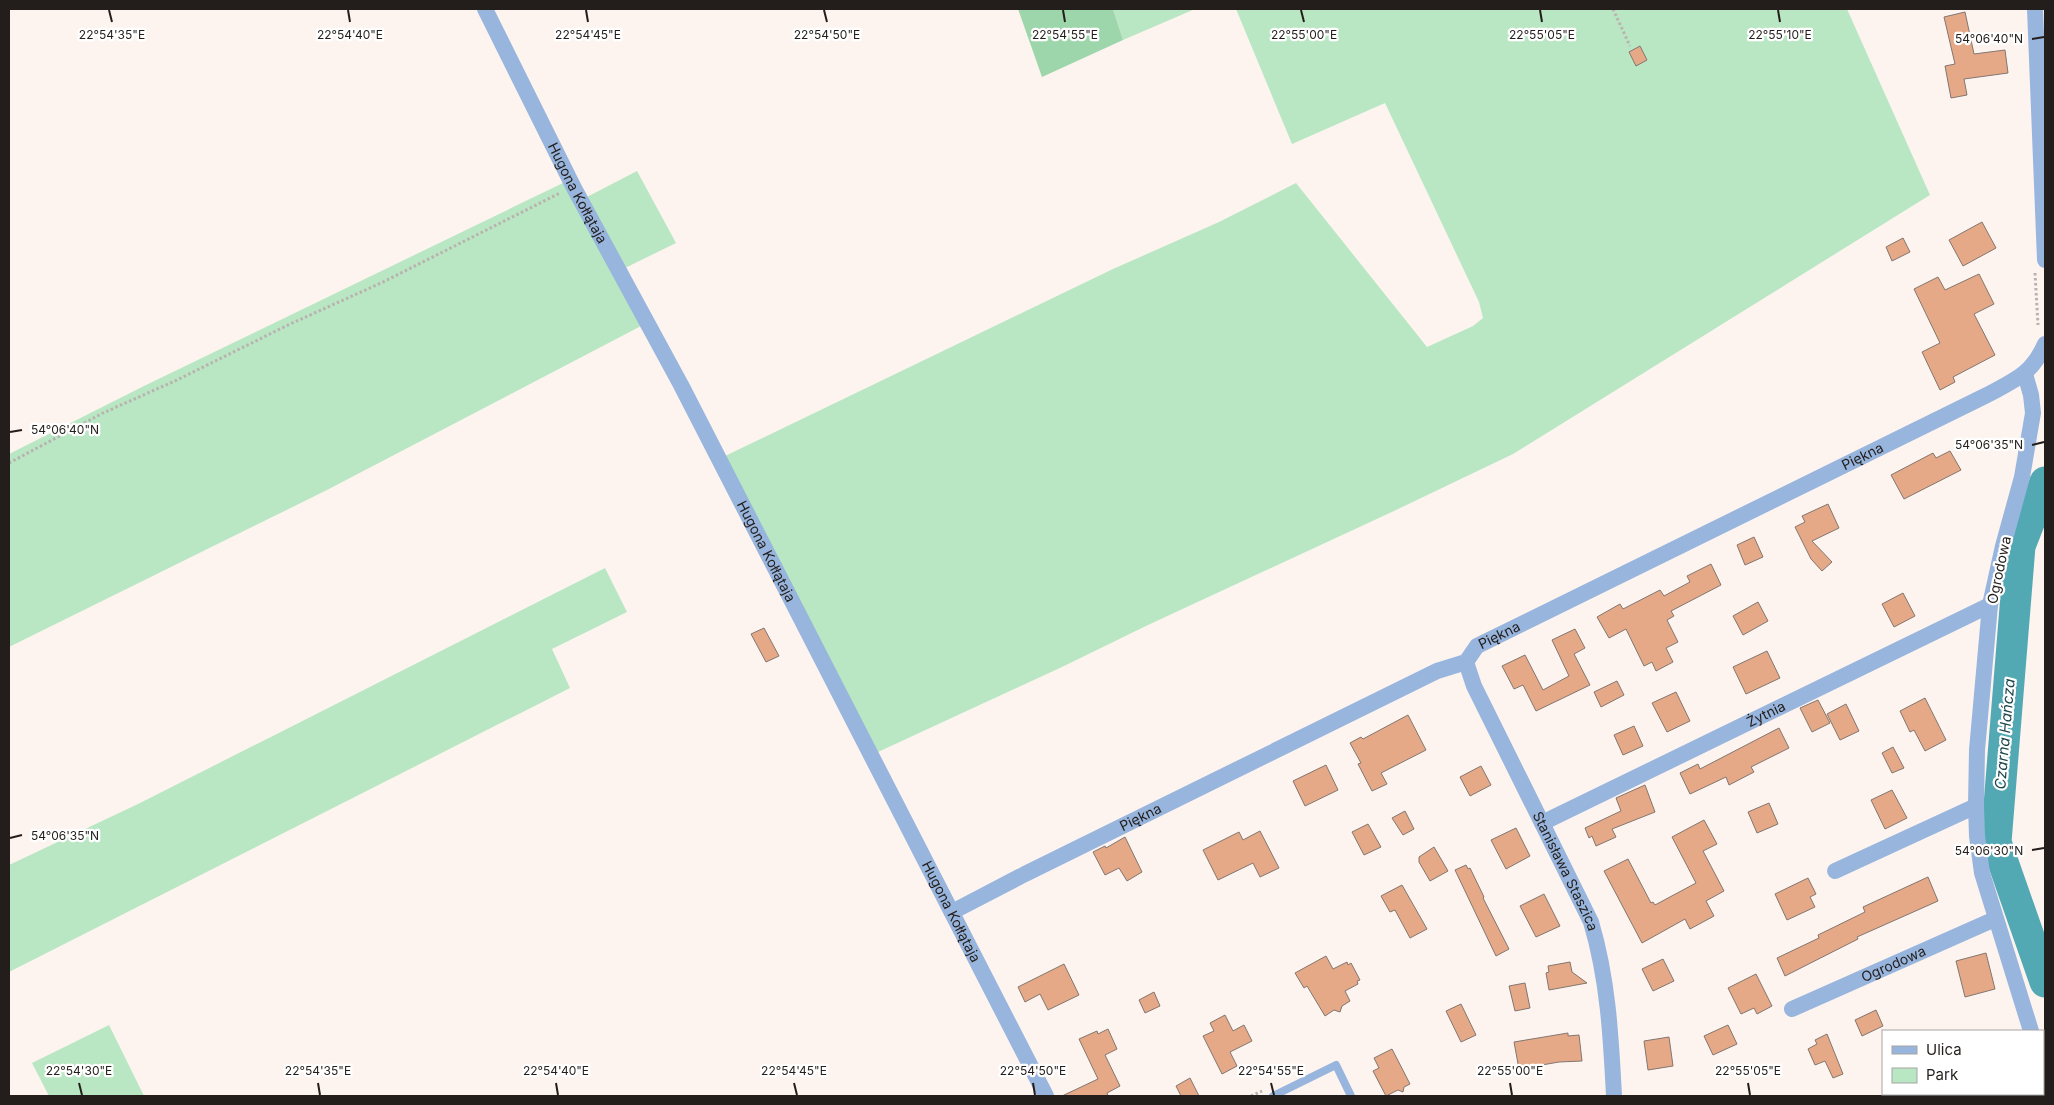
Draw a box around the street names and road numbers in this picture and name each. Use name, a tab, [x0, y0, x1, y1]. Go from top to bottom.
street label: Hugona Kołłątaja	[545, 140, 611, 246]
street label: Piękna	[1839, 438, 1886, 473]
street label: Hugona Kołłątaja	[734, 498, 800, 605]
street label: Ogrodowa	[1983, 534, 2014, 605]
street label: Piękna	[1475, 617, 1523, 652]
street label: Żytnia	[1744, 697, 1788, 730]
street label: Piękna	[1117, 799, 1164, 834]
street label: Stanisława Staszica	[1530, 808, 1602, 933]
street label: Hugona Kołłątaja	[919, 858, 985, 965]
street label: Ogrodowa	[1858, 942, 1928, 985]

